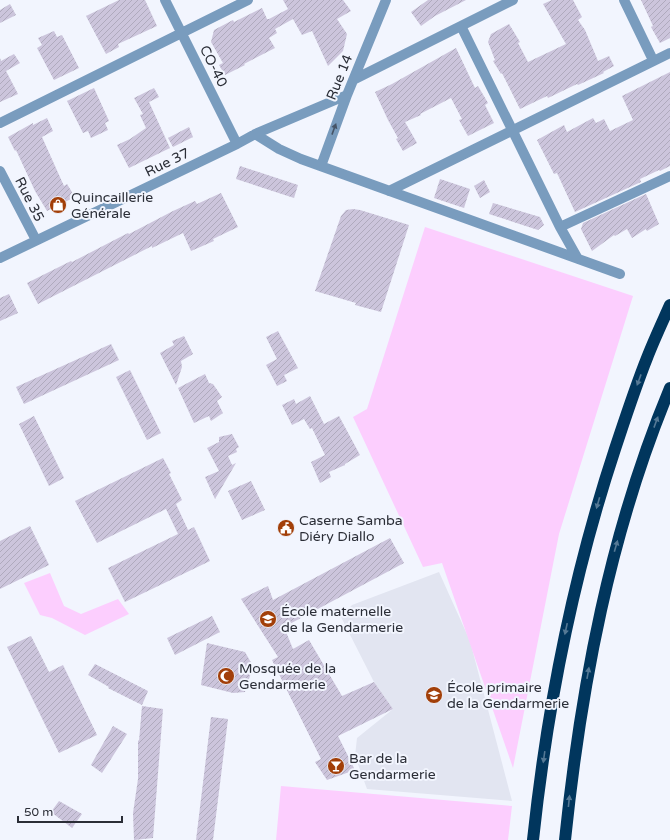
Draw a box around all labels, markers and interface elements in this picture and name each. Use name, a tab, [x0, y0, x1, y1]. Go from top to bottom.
street label: CO-40	[196, 43, 231, 90]
street label: Rue 14	[323, 52, 356, 102]
one-way arrow	[332, 123, 338, 135]
street label: Rue 37	[142, 144, 192, 181]
street label: Rue 35	[11, 174, 48, 224]
place label: Quincaillerie Générale	[71, 189, 153, 222]
shop icon: Quincaillerie Générale	[48, 195, 68, 215]
one-way arrow	[635, 374, 641, 386]
one-way arrow	[654, 416, 660, 428]
one-way arrow	[595, 498, 601, 510]
place label: Caserne Samba Diéry Diallo	[299, 512, 403, 545]
public building icon: Caserne Samba Diéry Diallo	[276, 518, 296, 538]
one-way arrow	[613, 540, 619, 552]
place label: École maternelle de la Gendarmerie	[281, 603, 403, 636]
school or university icon: École maternelle de la Gendarmerie	[258, 609, 278, 629]
one-way arrow	[563, 623, 569, 636]
place label: Mosquée de la Gendarmerie	[239, 660, 336, 693]
mosque icon: Mosquée de la Gendarmerie	[216, 666, 236, 686]
one-way arrow	[585, 667, 591, 679]
place label: École primaire de la Gendarmerie	[447, 679, 569, 712]
school or university icon: École primaire de la Gendarmerie	[424, 685, 444, 705]
place label: Bar de la Gendarmerie	[349, 750, 436, 783]
one-way arrow	[541, 751, 547, 763]
bar icon: Bar de la Gendarmerie	[326, 756, 346, 776]
one-way arrow	[565, 795, 572, 807]
scale bar	[18, 798, 122, 824]
text: 50 m	[24, 805, 53, 819]

